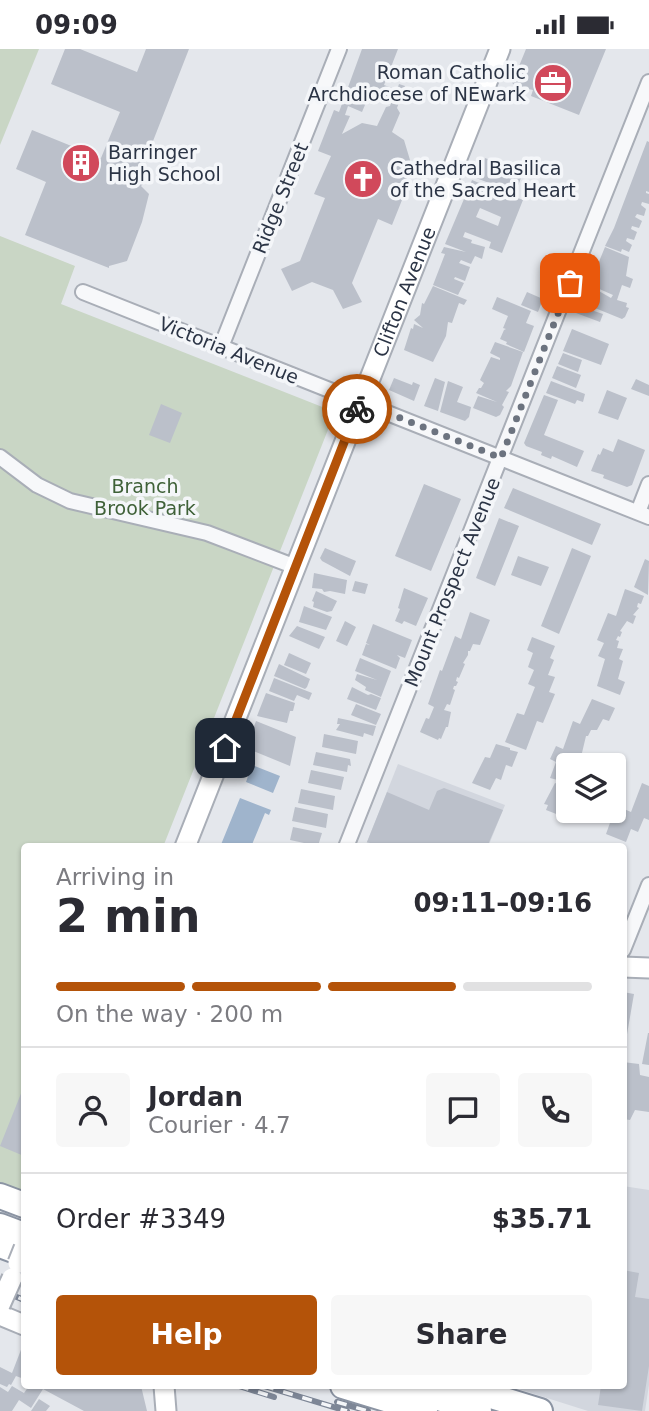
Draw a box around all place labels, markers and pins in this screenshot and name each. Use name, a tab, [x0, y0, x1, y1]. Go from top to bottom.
place label: Roman Catholic Archdiocese of NEwark	[308, 61, 526, 105]
office icon: Roman Catholic Archdiocese of NEwark	[532, 62, 574, 104]
place label: Barringer High School	[108, 141, 221, 185]
building icon: Barringer High School	[60, 142, 102, 184]
place label: Cathedral Basilica of the Sacred Heart	[390, 157, 576, 201]
church icon: Cathedral Basilica of the Sacred Heart	[342, 158, 384, 200]
pin	[540, 253, 600, 313]
pin	[195, 718, 255, 778]

